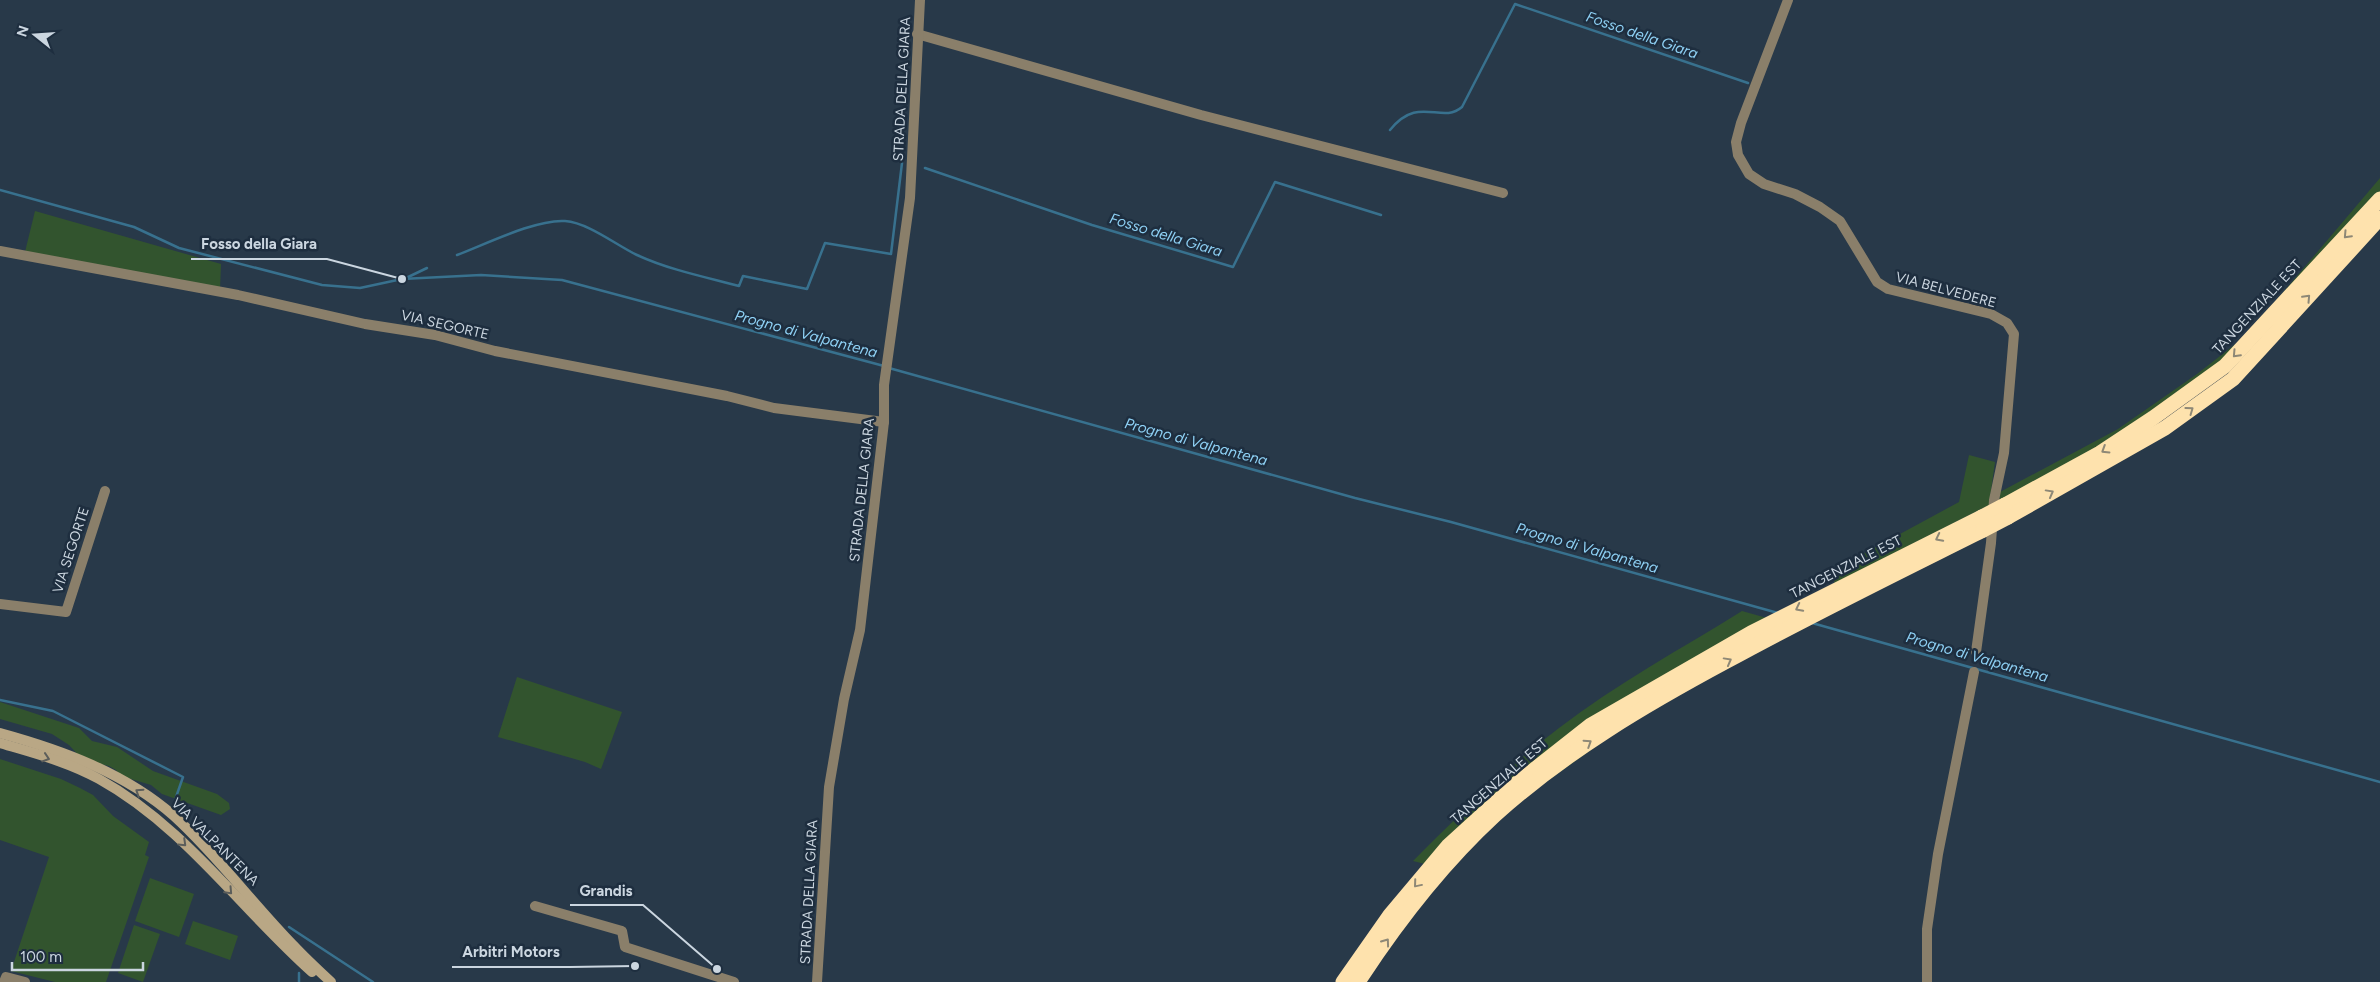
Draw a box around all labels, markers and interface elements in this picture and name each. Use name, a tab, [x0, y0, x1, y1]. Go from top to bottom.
water label: Fosso della Giara	[1584, 7, 1700, 63]
north arrow	[10, 10, 60, 60]
street label: STRADA DELLA GIARA	[890, 16, 914, 162]
text: N	[13, 24, 33, 39]
water label: Fosso della Giara	[1107, 209, 1225, 261]
callout: Fosso della Giara	[191, 229, 327, 259]
one-way arrow	[2344, 230, 2353, 239]
text: Fosso della Giara	[201, 235, 317, 253]
street label: TANGENZIALE EST	[2209, 256, 2305, 358]
street label: VIA BELVEDERE	[1894, 268, 1998, 312]
one-way arrow	[2301, 295, 2310, 304]
water label: Progno di Valpantena	[733, 306, 880, 362]
street label: VIA SEGORTE	[399, 307, 491, 343]
one-way arrow	[2233, 348, 2242, 357]
one-way arrow	[2184, 407, 2194, 416]
water label: Progno di Valpantena	[1123, 414, 1270, 470]
street label: STRADA DELLA GIARA	[846, 417, 878, 563]
one-way arrow	[2102, 443, 2111, 453]
one-way arrow	[2045, 490, 2054, 500]
street label: VIA SEGORTE	[49, 505, 93, 595]
water label: Progno di Valpantena	[1514, 519, 1660, 577]
street label: TANGENZIALE EST	[1787, 531, 1905, 602]
one-way arrow	[1935, 532, 1944, 542]
one-way arrow	[1795, 602, 1804, 612]
water label: Progno di Valpantena	[1904, 628, 2050, 686]
one-way arrow	[1722, 657, 1731, 667]
street label: TANGENZIALE EST	[1447, 734, 1551, 828]
one-way arrow	[1582, 740, 1592, 749]
one-way arrow	[42, 752, 50, 762]
one-way arrow	[135, 788, 144, 798]
street label: VIA VALPANTENA	[168, 795, 263, 890]
street label: STRADA DELLA GIARA	[797, 819, 821, 965]
one-way arrow	[177, 837, 186, 846]
callout: Grandis	[570, 875, 643, 905]
one-way arrow	[1414, 878, 1423, 887]
text: Grandis	[579, 882, 633, 900]
one-way arrow	[223, 885, 232, 894]
callout: Arbitri Motors	[452, 937, 570, 967]
one-way arrow	[1380, 938, 1389, 948]
scale bar	[12, 940, 144, 972]
text: Arbitri Motors	[462, 943, 560, 961]
text: 100 m	[20, 948, 62, 966]

